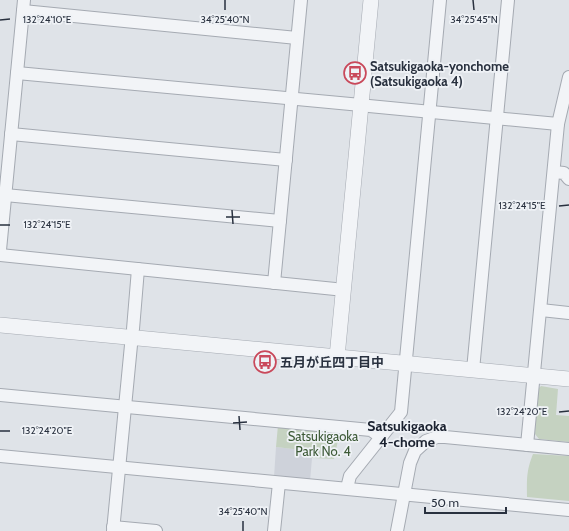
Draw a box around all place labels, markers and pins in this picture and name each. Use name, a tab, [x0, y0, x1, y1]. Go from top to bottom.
place label: Satsukigaoka-yonchome (Satsukigaoka 4)	[370, 58, 509, 89]
bus stop icon: Satsukigaoka-yonchome (Satsukigaoka 4)	[342, 60, 368, 86]
bus stop icon: 五月が丘四丁目中	[252, 349, 278, 375]
place label: 五月が丘四丁目中	[280, 354, 384, 370]

